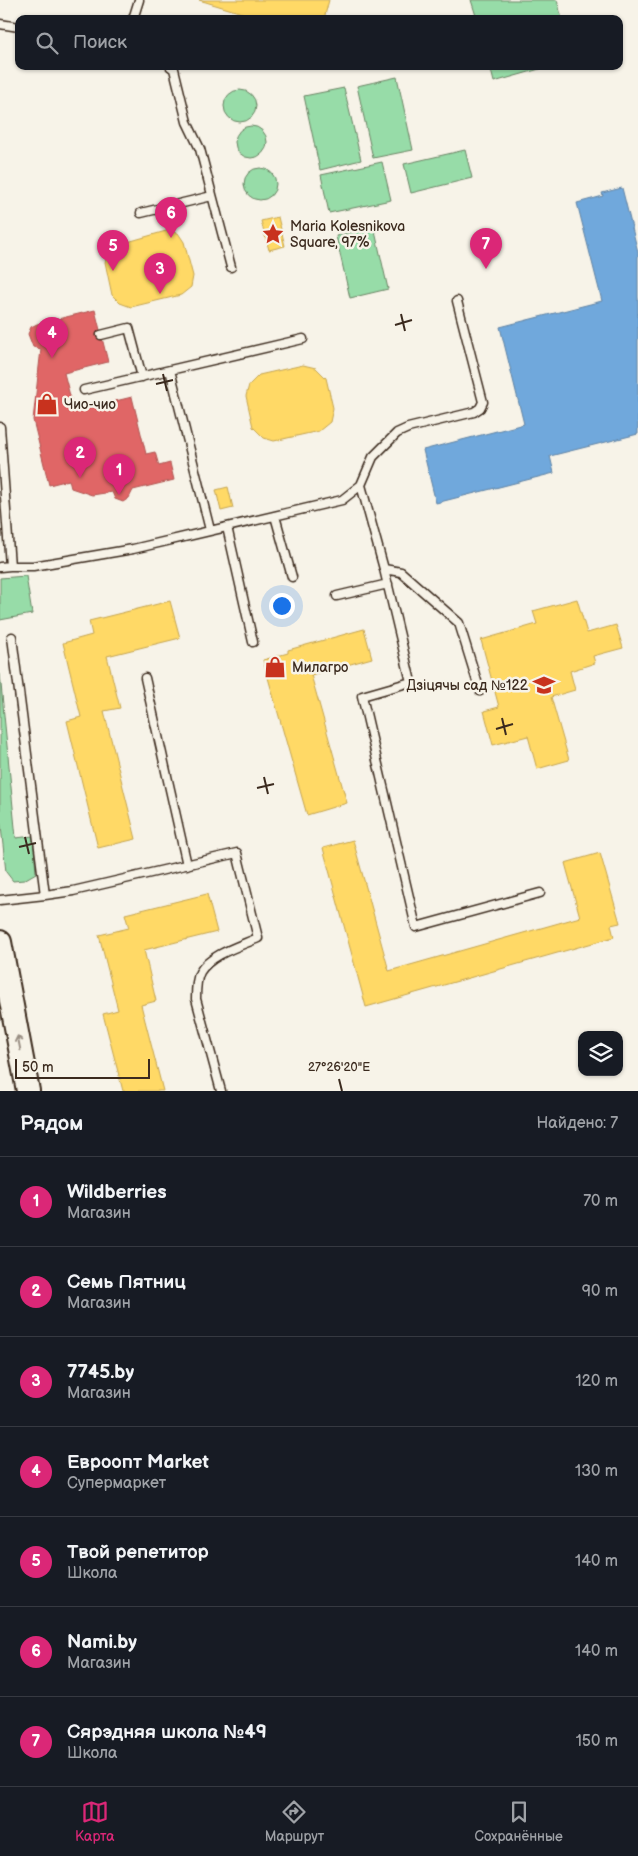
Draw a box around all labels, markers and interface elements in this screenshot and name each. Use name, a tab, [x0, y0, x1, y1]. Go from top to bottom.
search box	[15, 15, 623, 70]
icon: search	[33, 29, 61, 57]
text: Поиск	[73, 31, 127, 54]
pin: 6	[155, 197, 187, 238]
place label: Maria Kolesnikova Square, 97%	[290, 218, 405, 251]
place icon: Maria Kolesnikova Square, 97%	[260, 221, 286, 247]
pin: 7	[470, 228, 502, 269]
pin: 5	[97, 230, 129, 271]
pin: 3	[144, 253, 176, 294]
pin: 4	[36, 317, 68, 358]
shop icon: Чио-чио	[34, 391, 60, 417]
place label: Чио-чио	[64, 396, 116, 413]
pin: 2	[64, 437, 96, 478]
pin: 1	[103, 454, 135, 495]
your location	[269, 593, 295, 619]
shop icon: Милагро	[262, 654, 288, 680]
place label: Милагро	[292, 659, 348, 676]
school or university icon: Дзіцячы сад №122	[531, 672, 557, 698]
place label: Дзіцячы сад №122	[406, 677, 529, 694]
map controls	[578, 1031, 623, 1076]
button: layers	[578, 1031, 623, 1076]
one-way arrow	[14, 1036, 23, 1052]
scale bar	[15, 1056, 150, 1079]
text: 50 m	[22, 1059, 54, 1076]
text: 27°26'20"E	[308, 1060, 370, 1075]
text: Рядом	[20, 1111, 83, 1136]
text: Найдено: 7	[536, 1114, 618, 1133]
text: Wildberries	[67, 1181, 167, 1204]
text: 1	[33, 1192, 39, 1211]
text: 70 m	[583, 1192, 618, 1211]
text: Магазин	[67, 1204, 131, 1223]
text: Семь Пятниц	[67, 1271, 186, 1294]
text: 2	[31, 1282, 41, 1301]
text: 90 m	[582, 1282, 618, 1301]
text: Магазин	[67, 1294, 131, 1313]
text: 7745.by	[67, 1361, 134, 1384]
text: 3	[31, 1372, 41, 1391]
text: 120 m	[575, 1372, 618, 1391]
text: Магазин	[67, 1384, 131, 1403]
text: Евроопт Market	[67, 1451, 209, 1474]
text: 4	[31, 1462, 41, 1481]
text: 130 m	[575, 1462, 618, 1481]
text: Супермаркет	[67, 1474, 166, 1493]
text: Твой репетитор	[67, 1541, 209, 1564]
text: 5	[31, 1552, 41, 1571]
text: 140 m	[575, 1552, 618, 1571]
text: Школа	[67, 1564, 117, 1583]
text: Nami.by	[67, 1631, 137, 1654]
text: 6	[31, 1642, 41, 1661]
text: 140 m	[575, 1642, 618, 1661]
text: Магазин	[67, 1654, 131, 1673]
text: Сярэдняя школа №49	[67, 1721, 267, 1744]
text: 7	[32, 1732, 40, 1751]
text: 150 m	[576, 1732, 618, 1751]
text: Школа	[67, 1744, 117, 1763]
tab: Карта	[75, 1798, 115, 1845]
tab: Маршрут	[265, 1798, 324, 1845]
tab: Сохранённые	[474, 1798, 563, 1845]

